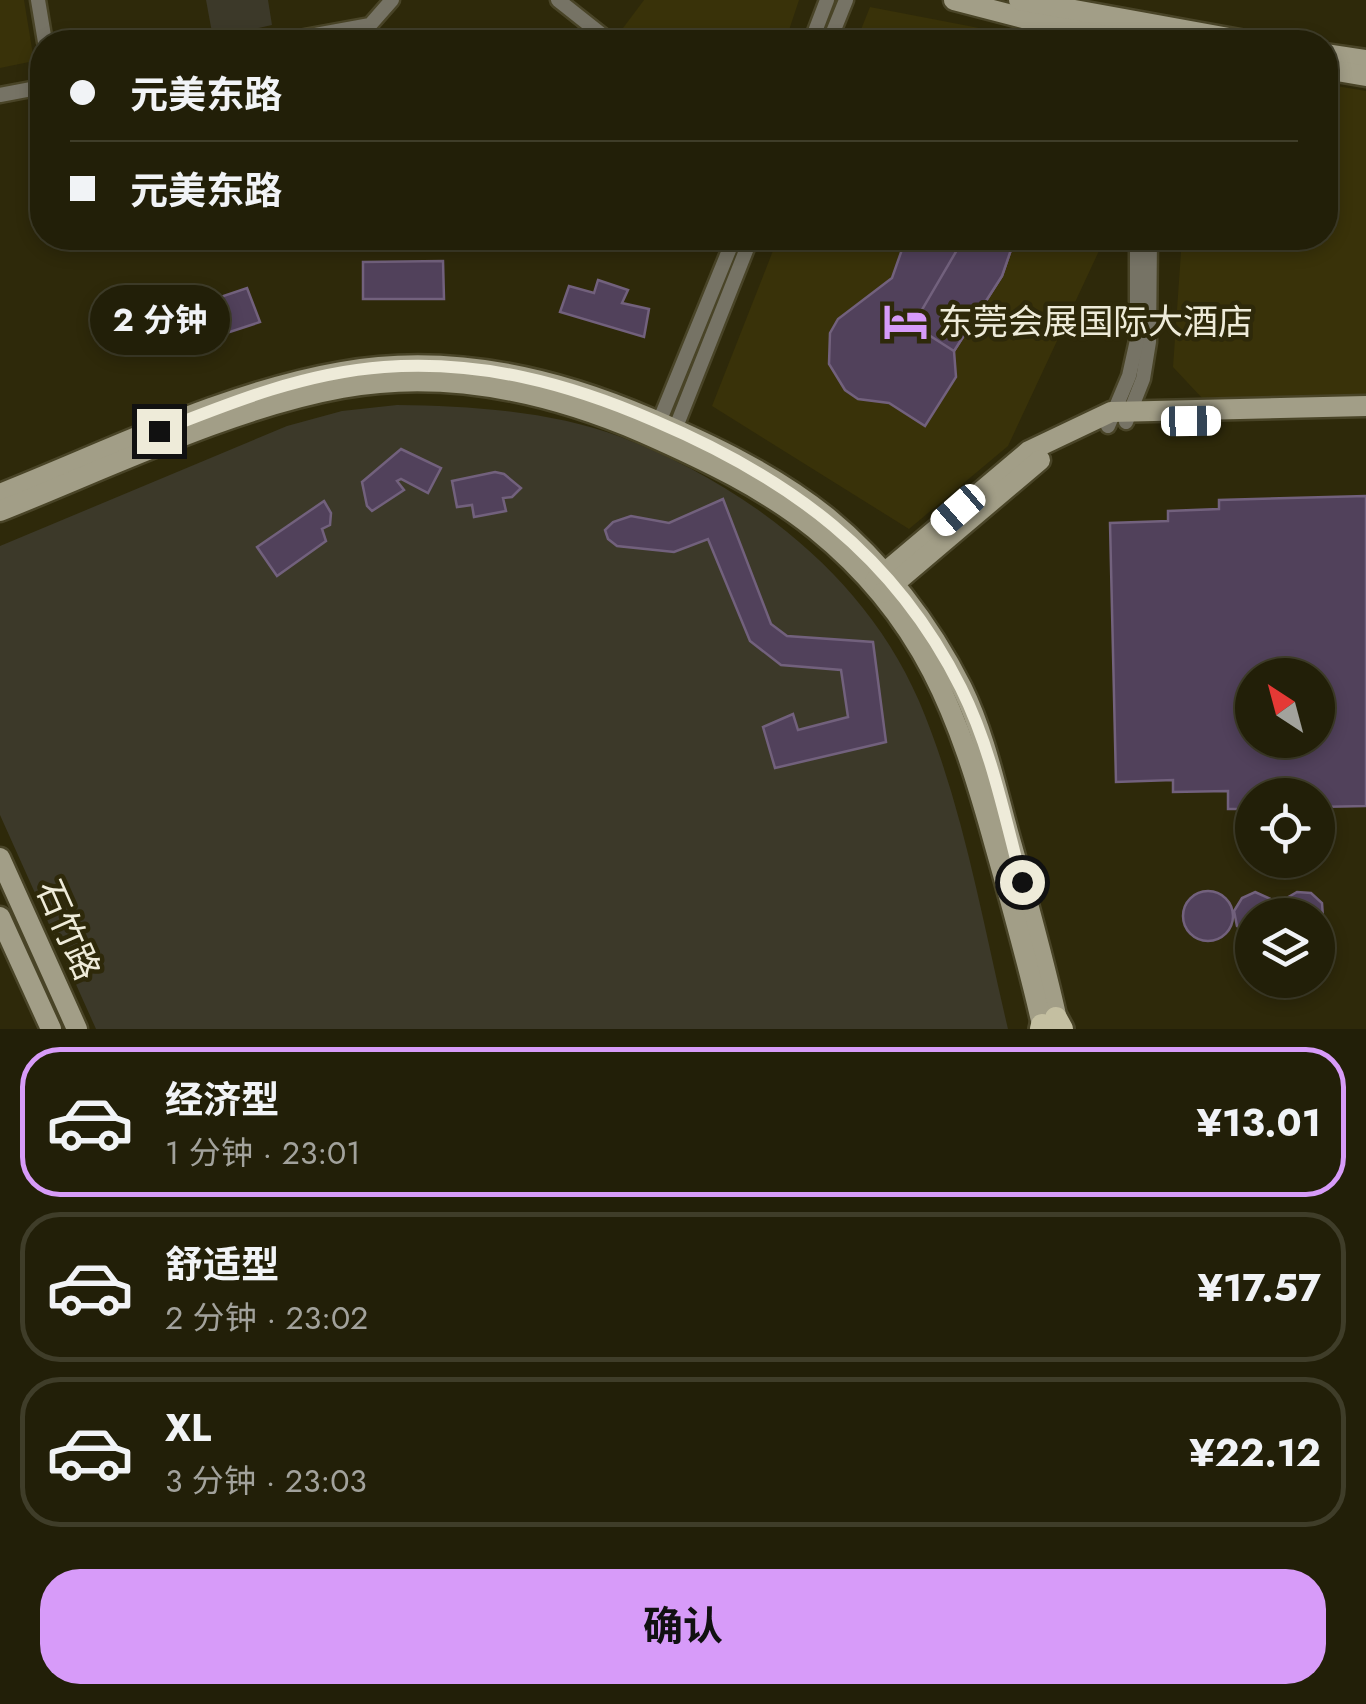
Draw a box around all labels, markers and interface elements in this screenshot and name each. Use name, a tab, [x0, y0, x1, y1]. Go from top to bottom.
text: 元美东路	[130, 67, 282, 122]
text: 元美东路	[130, 163, 282, 218]
callout: 2 分钟	[89, 286, 229, 356]
text: 2 分钟	[113, 297, 207, 343]
place label: 东莞会展国际大酒店	[938, 297, 1253, 347]
hotel icon: 东莞会展国际大酒店	[881, 298, 929, 346]
car	[1161, 405, 1221, 437]
route end	[137, 409, 182, 454]
car	[926, 479, 990, 541]
north arrow	[1235, 658, 1335, 758]
map controls	[1235, 658, 1335, 998]
button: locate	[1235, 778, 1335, 878]
route start	[1000, 860, 1045, 905]
street label: 石竹路	[24, 872, 112, 988]
button: layers	[1235, 898, 1335, 998]
text: 经济型	[165, 1072, 279, 1127]
icon: car	[45, 1077, 135, 1167]
text: ¥13.01	[1196, 1095, 1321, 1150]
text: 1 分钟 · 23:01	[165, 1130, 361, 1176]
text: 舒适型	[165, 1237, 279, 1292]
icon: car	[45, 1242, 135, 1332]
text: ¥17.57	[1197, 1260, 1321, 1315]
text: 2 分钟 · 23:02	[165, 1295, 368, 1341]
text: XL	[165, 1400, 211, 1455]
icon: car	[45, 1407, 135, 1497]
text: ¥22.12	[1189, 1425, 1321, 1480]
text: 3 分钟 · 23:03	[165, 1458, 367, 1504]
button: 确认	[40, 1569, 1326, 1684]

